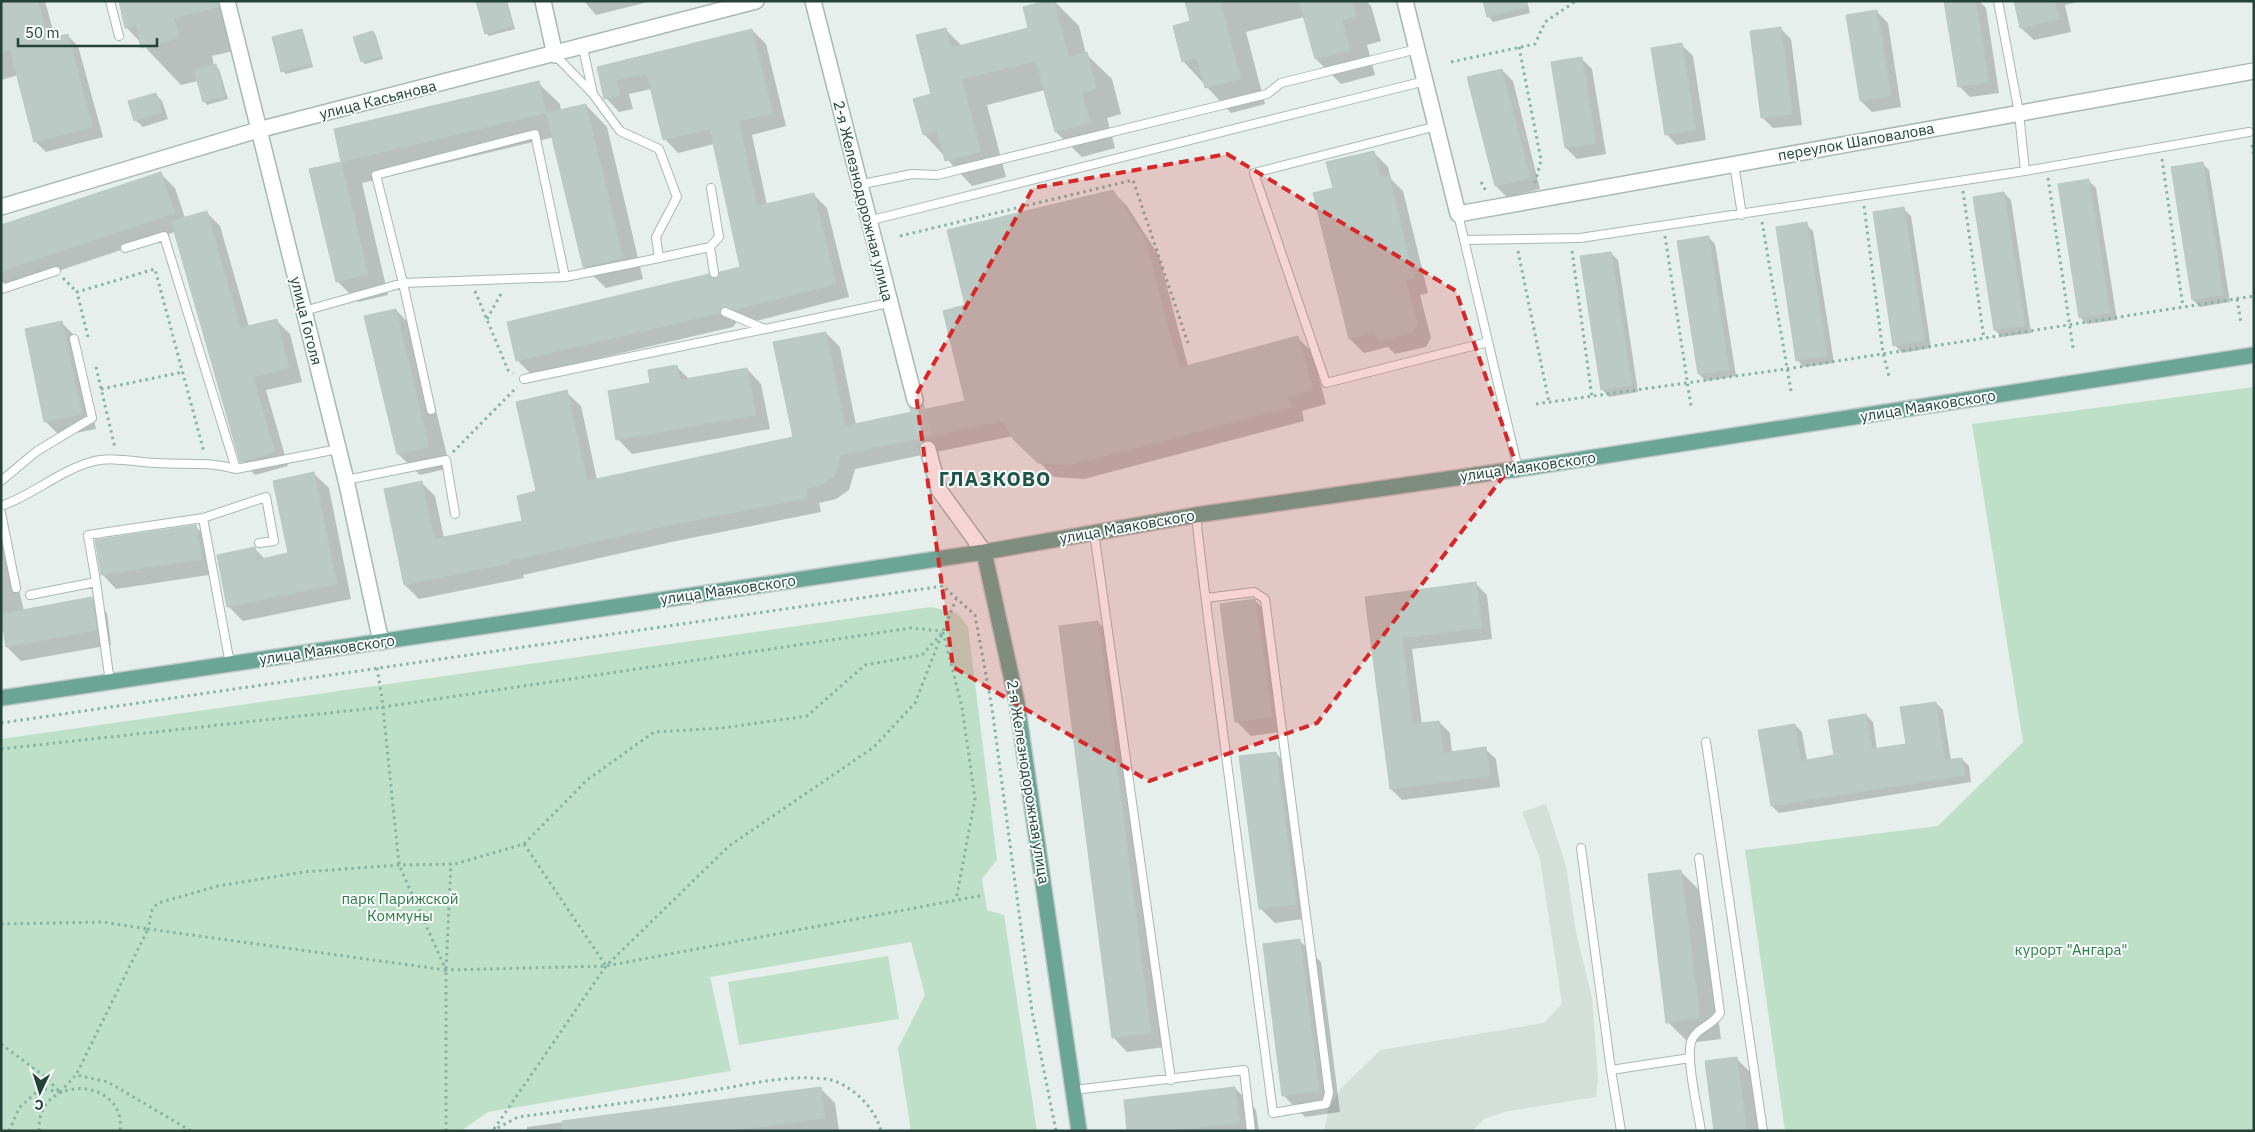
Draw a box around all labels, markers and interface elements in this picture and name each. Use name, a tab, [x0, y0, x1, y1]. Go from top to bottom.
scale bar	[18, 15, 156, 47]
text: 50 m	[25, 23, 60, 42]
street label: улица Касьянова	[317, 76, 438, 123]
street label: 2-я Железнодорожная улица	[829, 99, 898, 303]
street label: переулок Шаповалова	[1776, 118, 1936, 165]
street label: улица Гоголя	[286, 275, 327, 367]
street label: улица Маяковского	[1859, 385, 1997, 426]
street label: улица Маяковского	[1459, 448, 1597, 485]
district label: ГЛАЗКОВО	[939, 465, 1051, 492]
street label: улица Маяковского	[1058, 505, 1196, 548]
street label: улица Маяковского	[659, 571, 797, 608]
street label: улица Маяковского	[258, 631, 396, 668]
street label: 2-я Железнодорожная улица	[1003, 679, 1054, 885]
park label: парк Парижской Коммуны	[341, 889, 459, 925]
park label: курорт "Ангара"	[2014, 940, 2128, 959]
north arrow	[15, 1067, 65, 1117]
text: С	[34, 1096, 44, 1114]

